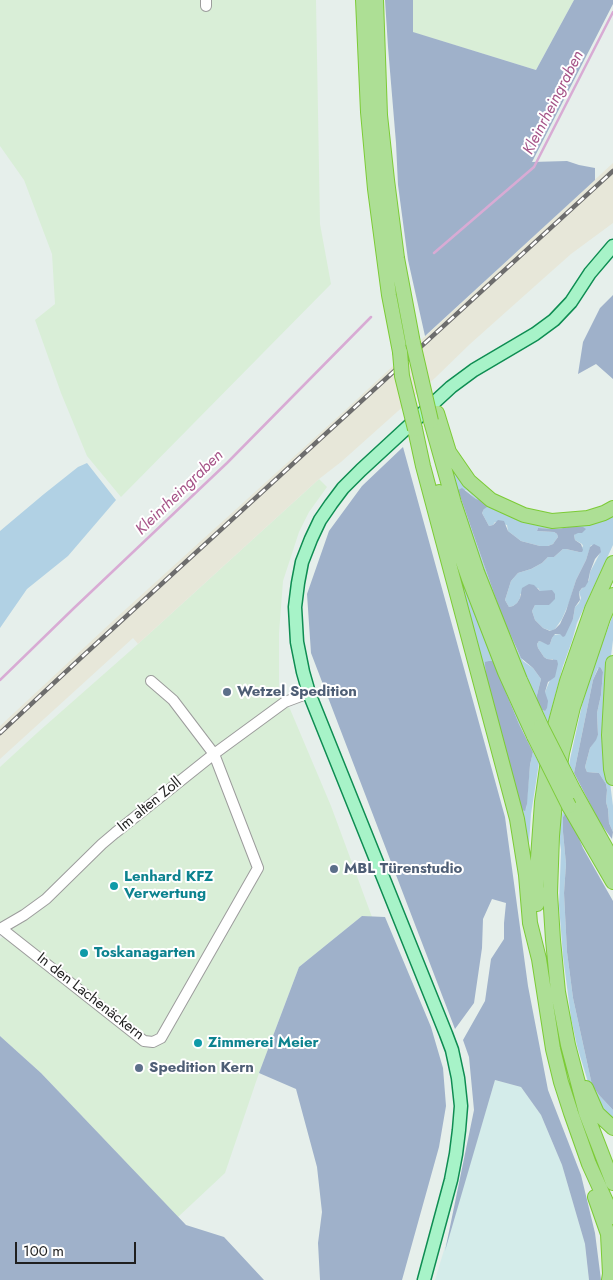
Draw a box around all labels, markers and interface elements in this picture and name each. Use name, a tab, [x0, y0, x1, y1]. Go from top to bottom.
water label: Kleinrheingraben	[520, 48, 588, 158]
water label: Kleinrheingraben	[132, 446, 228, 540]
place label: Wetzel Spedition	[237, 683, 357, 701]
marker: Wetzel Spedition	[221, 686, 233, 698]
street label: Im alten Zoll	[114, 774, 186, 836]
place label: MBL Türenstudio	[344, 860, 462, 878]
marker: MBL Türenstudio	[328, 863, 340, 875]
place label: Lenhard KFZ Verwertung	[124, 868, 213, 903]
marker: Lenhard KFZ Verwertung	[108, 880, 120, 892]
place label: Toskanagarten	[94, 944, 195, 962]
marker: Toskanagarten	[78, 947, 90, 959]
street label: In den Lachenäckern	[33, 950, 147, 1044]
place label: Zimmerei Meier	[208, 1034, 319, 1052]
marker: Zimmerei Meier	[192, 1037, 204, 1049]
place label: Spedition Kern	[149, 1059, 254, 1077]
marker: Spedition Kern	[133, 1062, 145, 1074]
scale bar	[18, 1232, 139, 1264]
text: 100 m	[23, 1240, 64, 1262]

